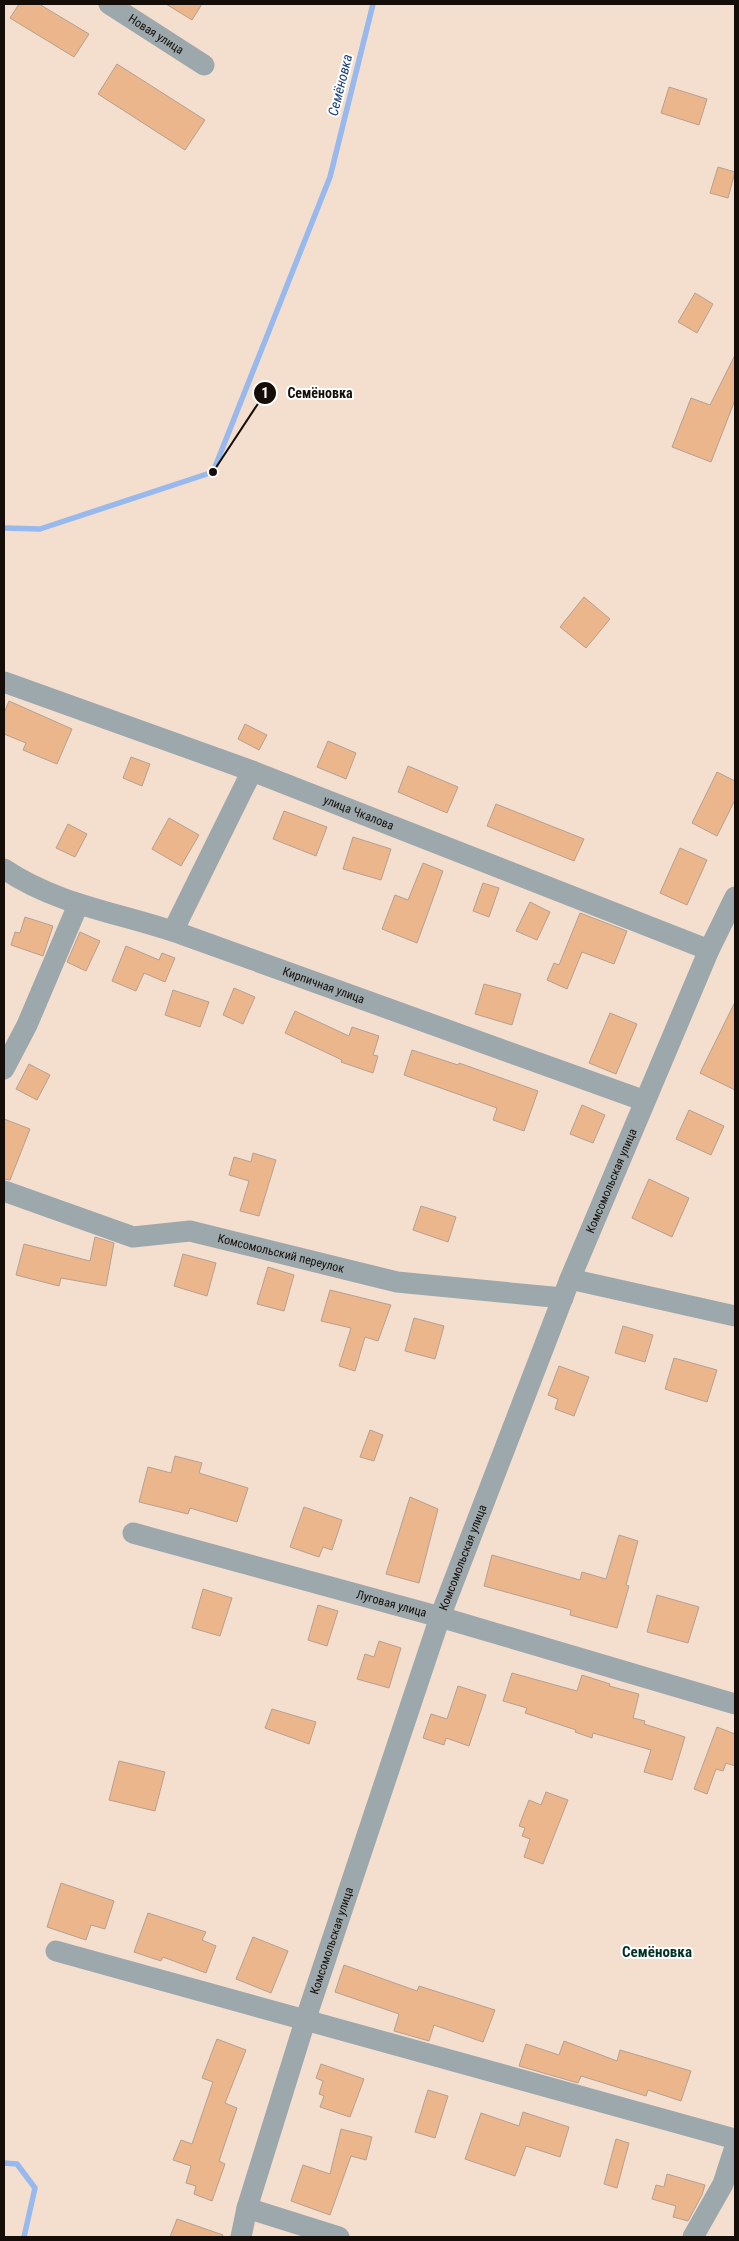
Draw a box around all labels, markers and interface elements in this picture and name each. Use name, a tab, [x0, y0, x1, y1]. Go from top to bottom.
street label: Новая улица	[126, 11, 187, 57]
water label: Семёновка	[325, 53, 355, 117]
callout: Семёновка	[253, 378, 363, 407]
text: 1	[261, 384, 269, 402]
text: Семёновка	[287, 385, 353, 401]
street label: улица Чкалова	[321, 793, 396, 833]
street label: Кирпичная улица	[281, 964, 367, 1007]
street label: Комсомольская улица	[583, 1126, 640, 1235]
street label: Комсомольский переулок	[216, 1231, 346, 1276]
street label: Комсомольская улица	[436, 1502, 490, 1612]
street label: Луговая улица	[355, 1587, 428, 1620]
street label: Комсомольская улица	[307, 1885, 356, 1996]
district label: Семёновка	[622, 1943, 692, 1961]

